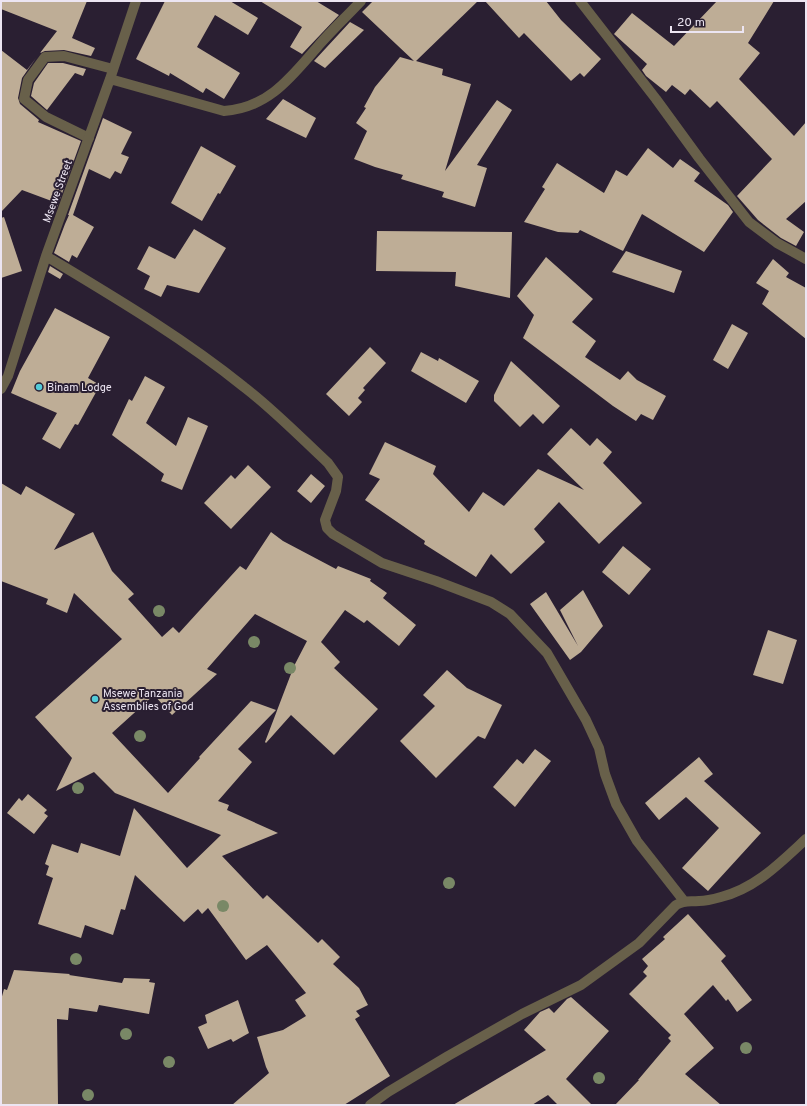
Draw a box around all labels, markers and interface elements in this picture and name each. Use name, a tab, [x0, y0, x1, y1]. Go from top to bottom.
scale bar	[671, 8, 743, 34]
text: 20 m	[677, 15, 705, 31]
street label: Msewe Street	[40, 158, 76, 225]
place label: Binam Lodge	[47, 381, 112, 395]
marker: Binam Lodge	[34, 382, 44, 392]
place label: Msewe Tanzania Assemblies of God	[103, 687, 194, 714]
marker: Msewe Tanzania Assemblies of God	[90, 694, 100, 704]

